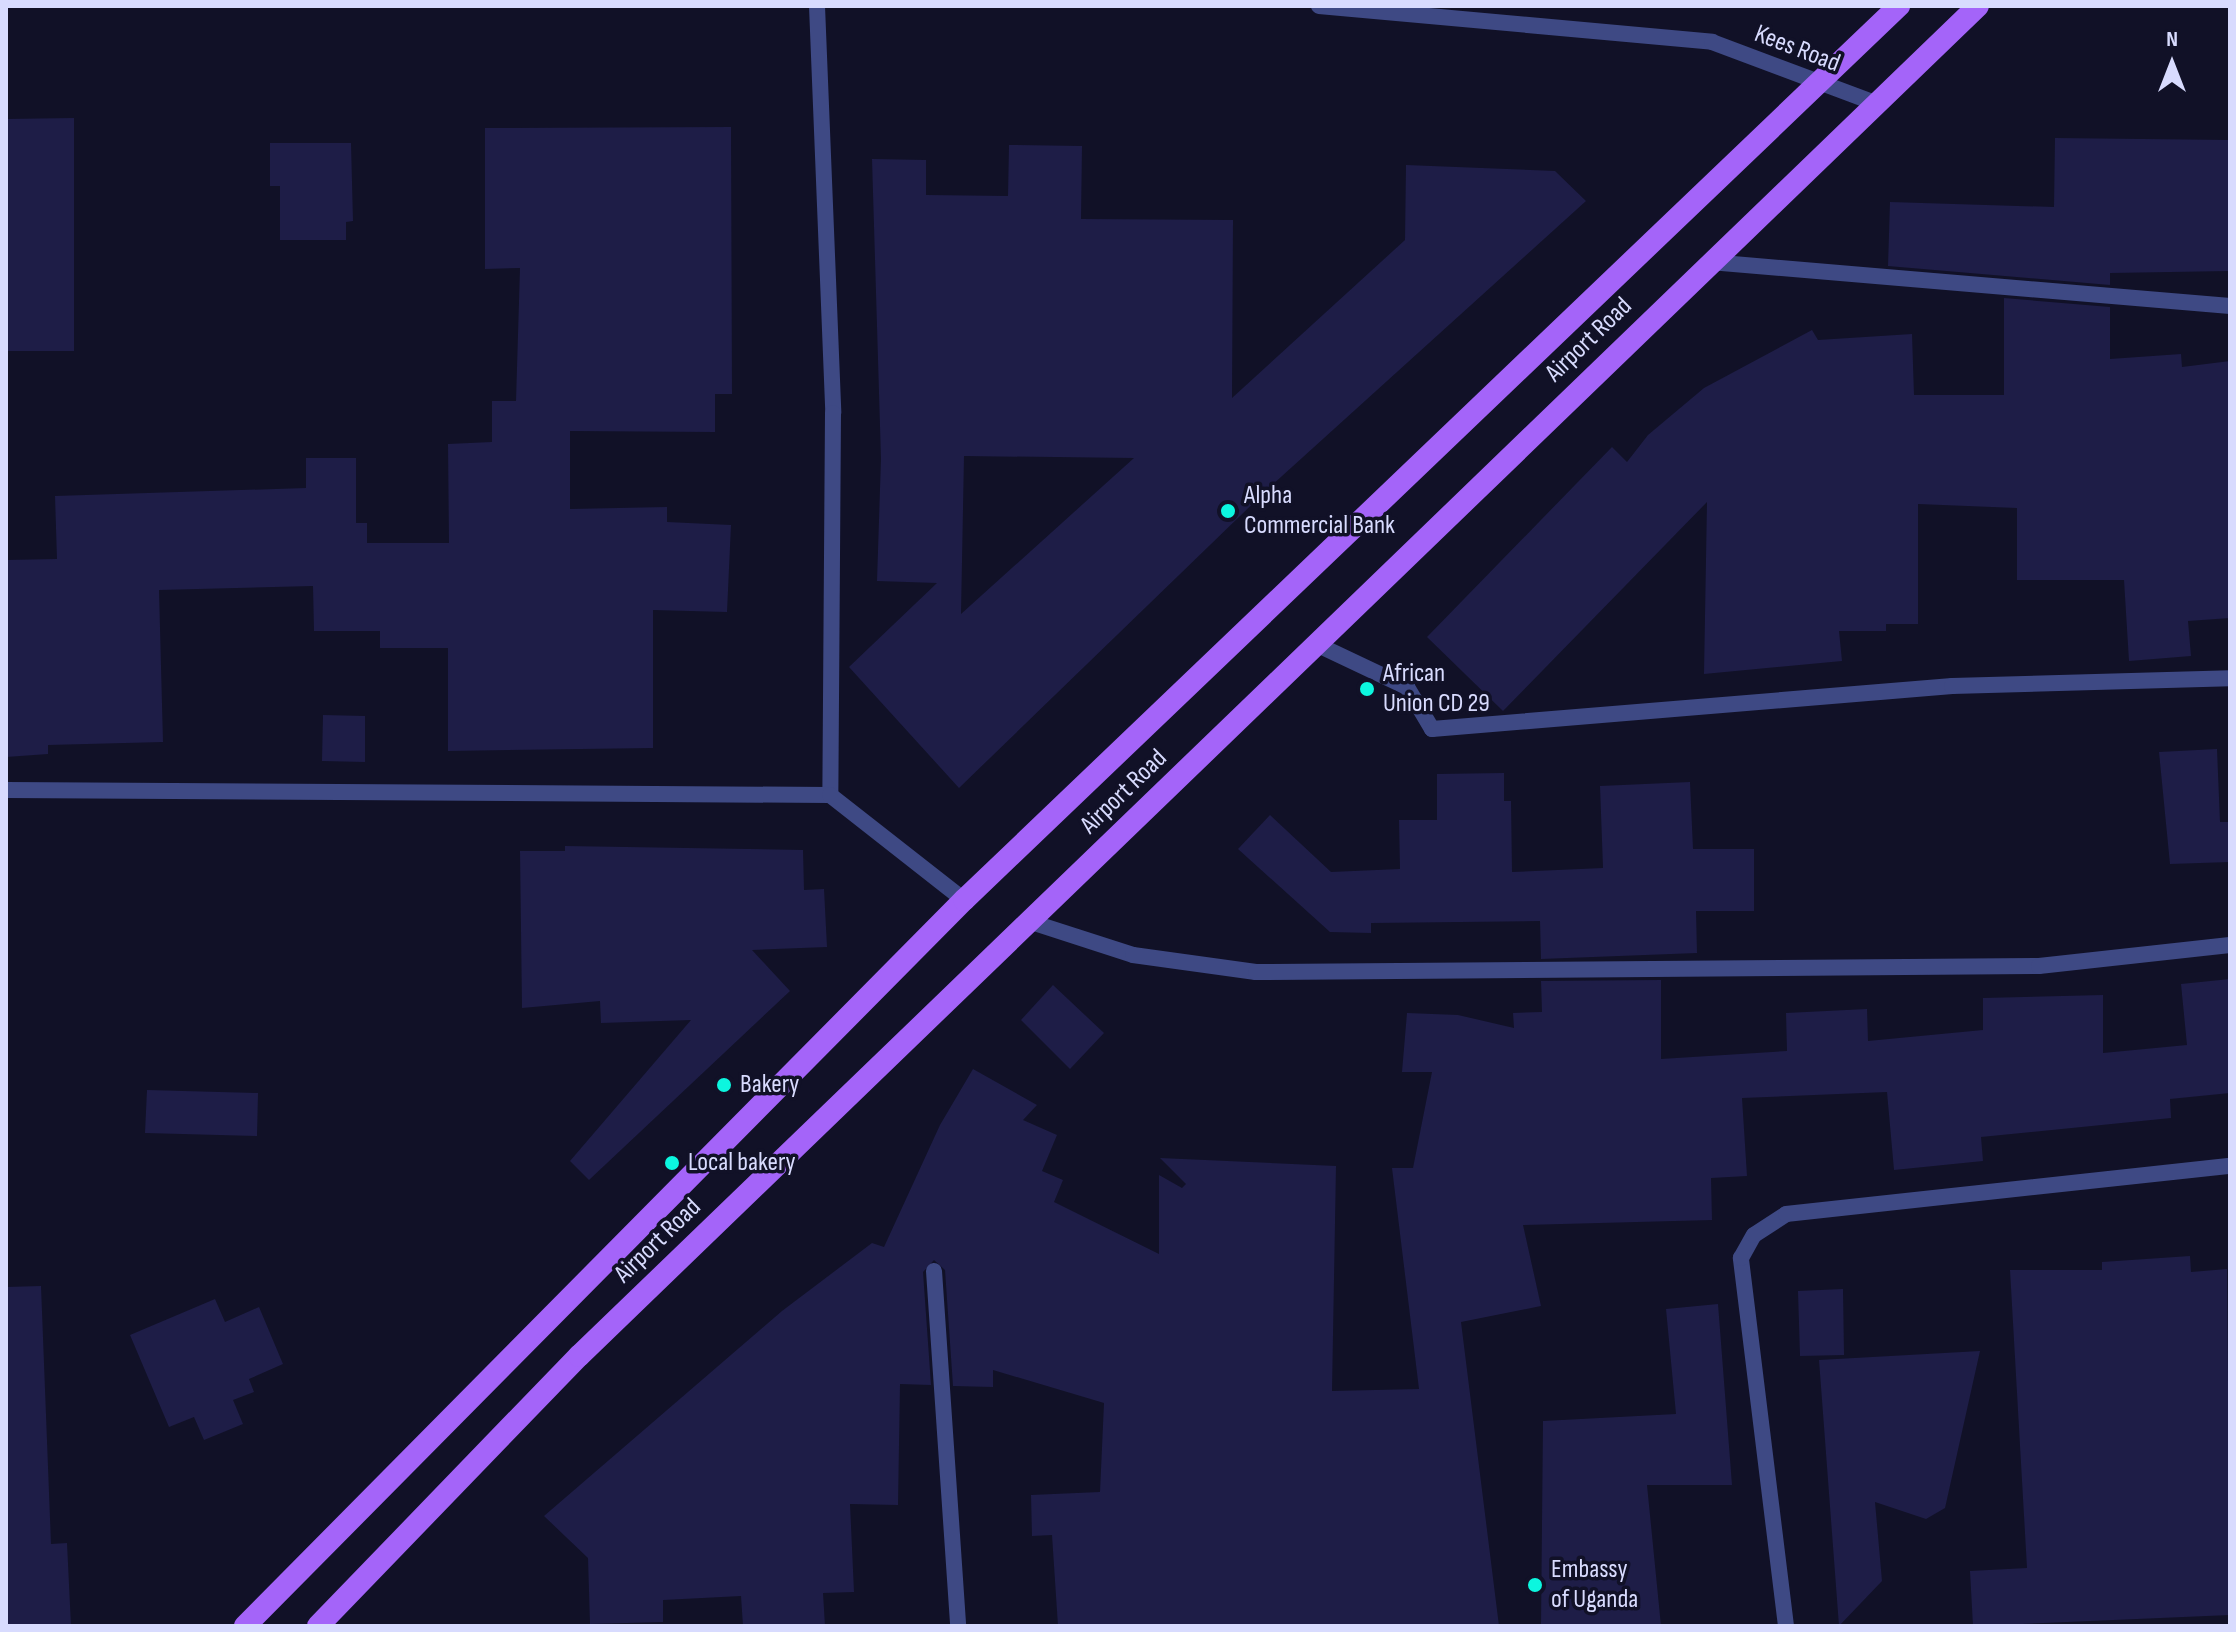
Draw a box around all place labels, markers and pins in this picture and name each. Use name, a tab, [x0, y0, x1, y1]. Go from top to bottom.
place label: Alpha Commercial Bank	[1244, 480, 1395, 542]
marker: Alpha Commercial Bank	[1219, 502, 1237, 520]
place label: African Union CD 29	[1383, 658, 1490, 720]
marker: African Union CD 29	[1358, 680, 1376, 698]
place label: Bakery	[740, 1069, 799, 1101]
marker: Bakery	[715, 1076, 733, 1094]
place label: Local bakery	[688, 1147, 796, 1179]
marker: Local bakery	[663, 1154, 681, 1172]
place label: Embassy of Uganda	[1551, 1554, 1638, 1616]
marker: Embassy of Uganda	[1526, 1576, 1544, 1594]

